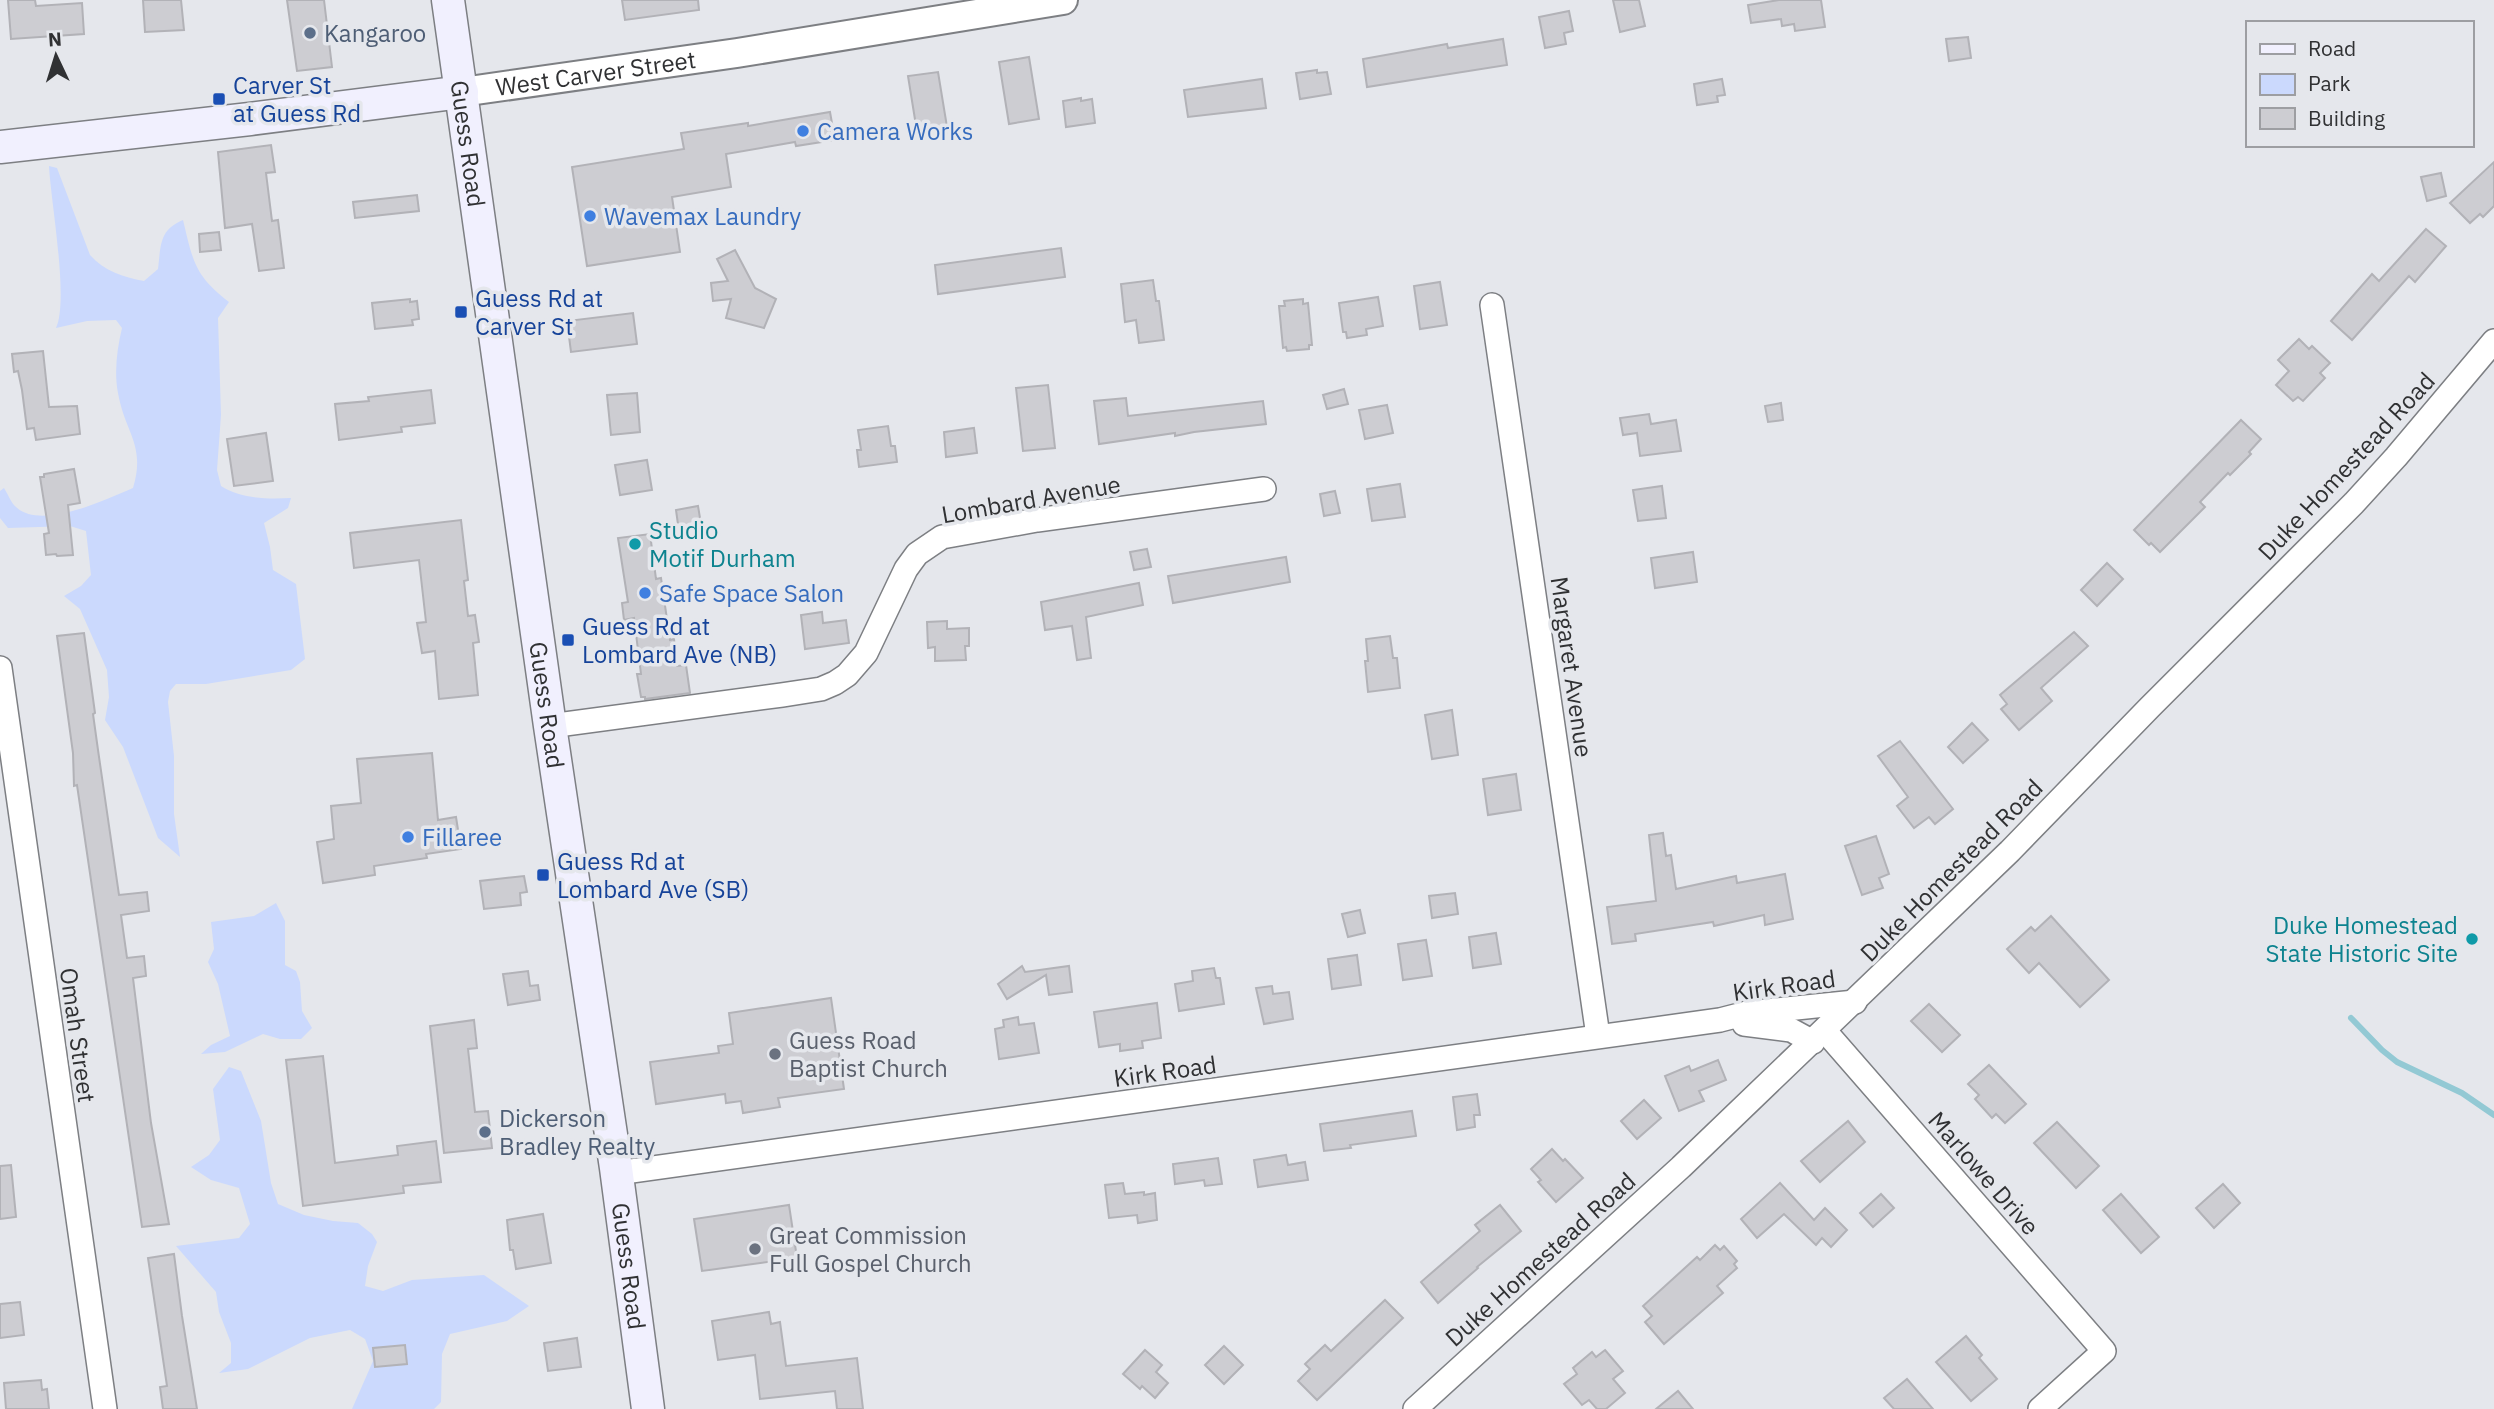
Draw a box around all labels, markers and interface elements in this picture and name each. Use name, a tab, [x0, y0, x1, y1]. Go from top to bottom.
place label: Kangaroo	[324, 17, 426, 49]
north arrow	[21, 21, 91, 91]
legend	[2246, 21, 2473, 147]
marker: Kangaroo	[302, 25, 318, 41]
text: N	[47, 27, 63, 51]
text: Road	[2308, 34, 2356, 62]
street label: West Carver Street	[493, 43, 698, 103]
place label: Carver St at Guess Rd	[233, 69, 361, 129]
text: Park	[2308, 69, 2351, 97]
street label: Guess Road	[443, 78, 493, 209]
marker: Carver St at Guess Rd	[211, 91, 227, 107]
text: Building	[2308, 104, 2385, 132]
place label: Camera Works	[817, 115, 973, 147]
marker: Camera Works	[795, 123, 811, 139]
place label: Wavemax Laundry	[604, 200, 801, 232]
marker: Wavemax Laundry	[582, 208, 598, 224]
place label: Guess Rd at Carver St	[475, 282, 603, 342]
marker: Guess Rd at Carver St	[453, 304, 469, 320]
street label: Duke Homestead Road	[2250, 365, 2442, 567]
street label: Lombard Avenue	[939, 468, 1123, 530]
place label: Studio Motif Durham	[649, 514, 796, 574]
marker: Studio Motif Durham	[627, 536, 643, 552]
street label: Margaret Avenue	[1543, 575, 1601, 759]
place label: Safe Space Salon	[659, 577, 844, 609]
marker: Safe Space Salon	[637, 585, 653, 601]
place label: Guess Rd at Lombard Ave (NB)	[582, 610, 777, 670]
marker: Guess Rd at Lombard Ave (NB)	[560, 632, 576, 648]
street label: Guess Road	[522, 640, 572, 771]
street label: Duke Homestead Road	[1853, 772, 2049, 968]
place label: Fillaree	[422, 821, 502, 853]
marker: Fillaree	[400, 829, 416, 845]
place label: Guess Rd at Lombard Ave (SB)	[557, 845, 749, 905]
marker: Guess Rd at Lombard Ave (SB)	[535, 867, 551, 883]
place label: Duke Homestead State Historic Site	[2265, 909, 2458, 969]
marker: Duke Homestead State Historic Site	[2464, 931, 2480, 947]
street label: Kirk Road	[1731, 962, 1837, 1008]
street label: Omah Street	[53, 965, 103, 1105]
place label: Guess Road Baptist Church	[789, 1024, 948, 1084]
marker: Guess Road Baptist Church	[767, 1046, 783, 1062]
street label: Kirk Road	[1112, 1048, 1218, 1094]
place label: Dickerson Bradley Realty	[499, 1102, 655, 1162]
street label: Marlowe Drive	[1921, 1104, 2047, 1242]
marker: Dickerson Bradley Realty	[477, 1124, 493, 1140]
street label: Duke Homestead Road	[1438, 1165, 1642, 1353]
street label: Guess Road	[605, 1201, 653, 1331]
place label: Great Commission Full Gospel Church	[769, 1219, 972, 1279]
marker: Great Commission Full Gospel Church	[747, 1241, 763, 1257]

